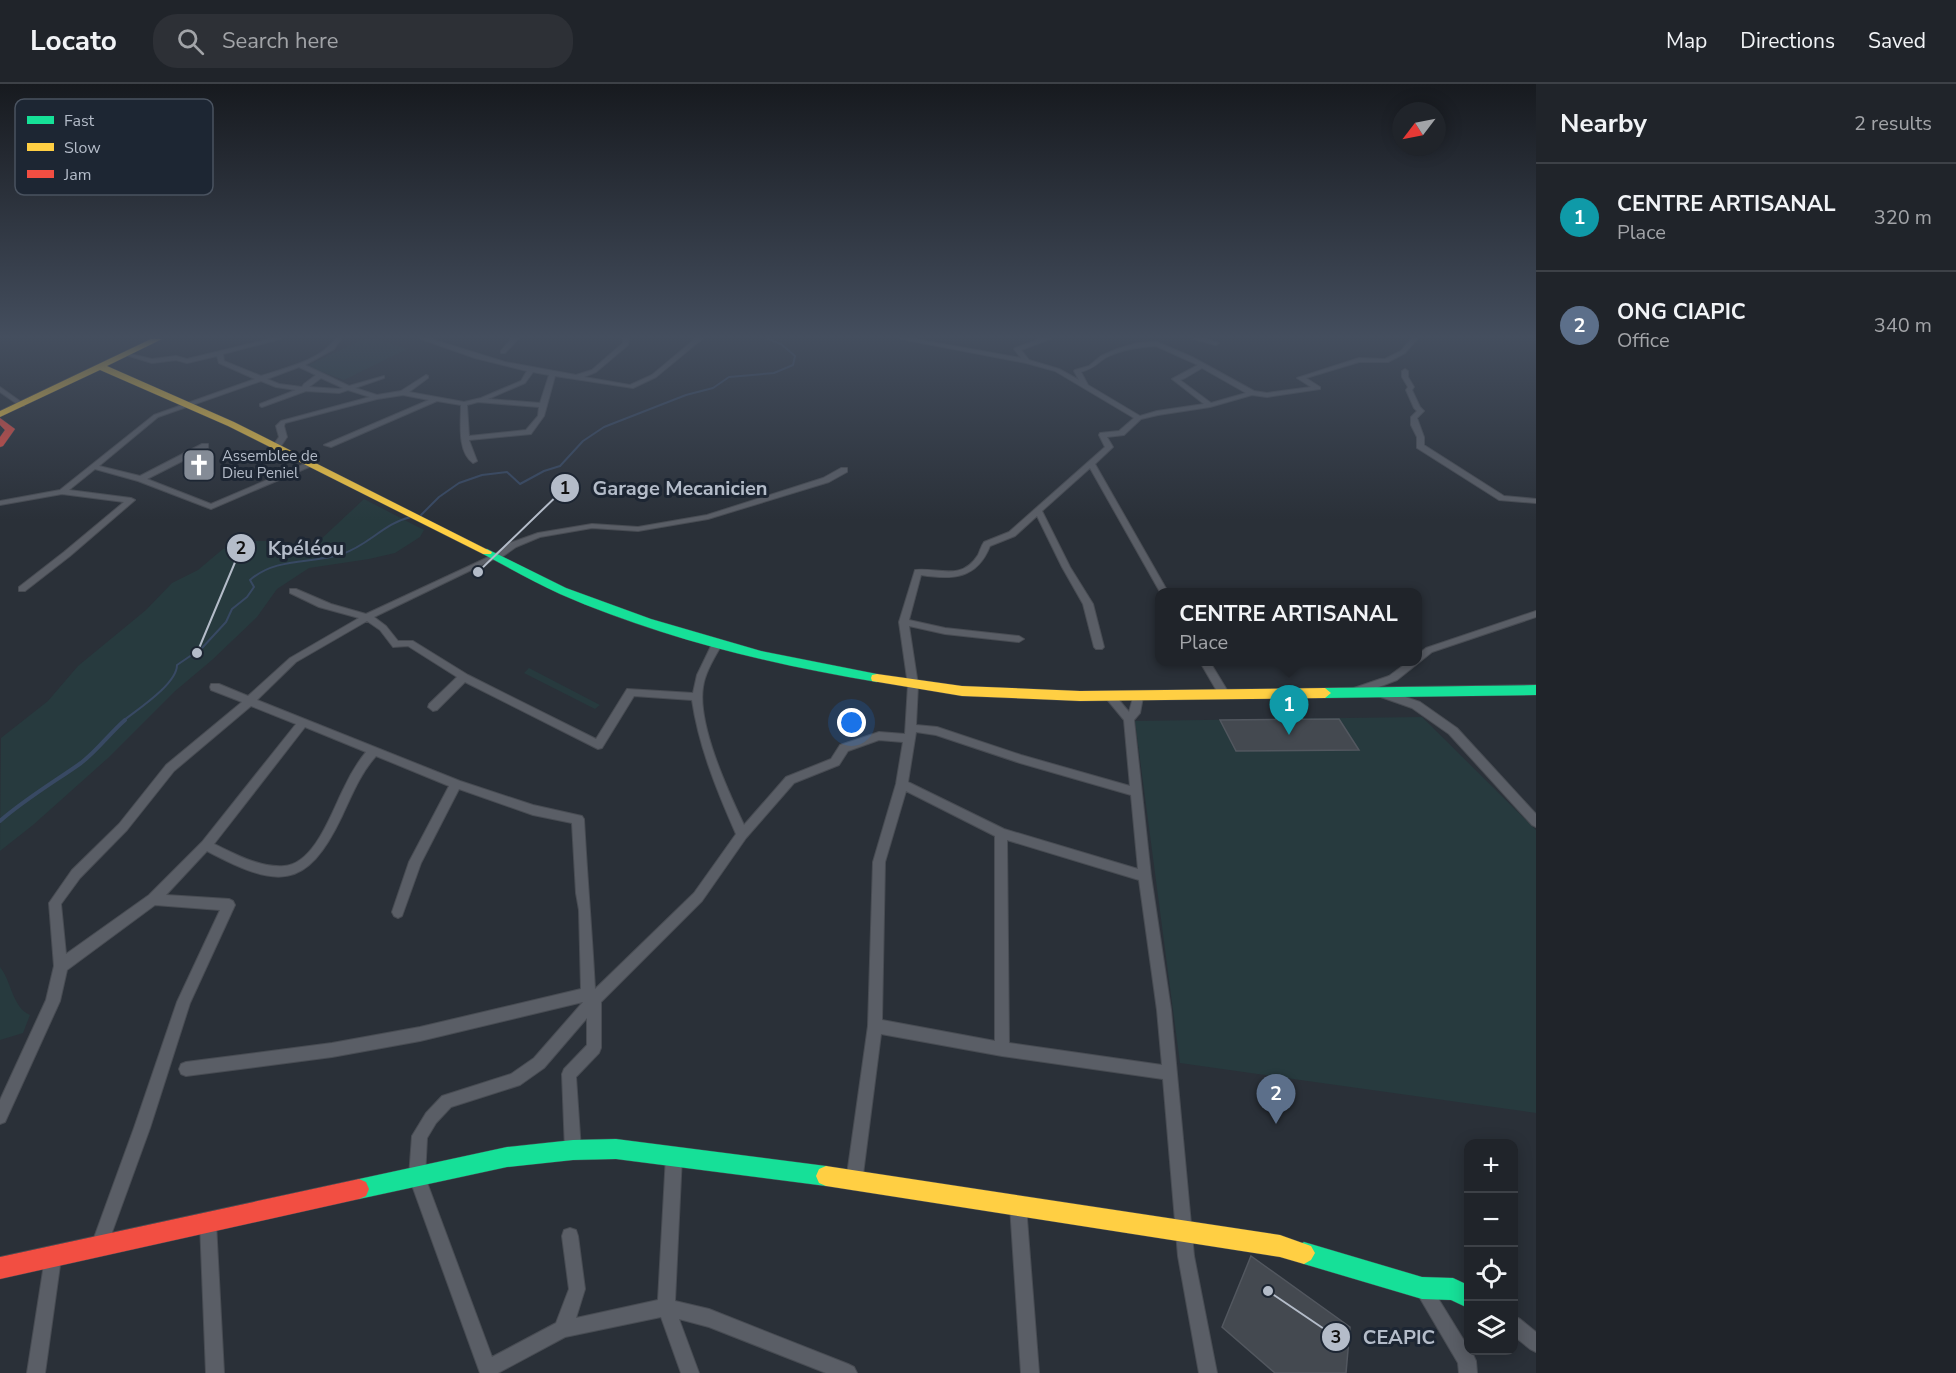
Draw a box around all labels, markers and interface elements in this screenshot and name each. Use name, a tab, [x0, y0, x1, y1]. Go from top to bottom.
search box	[153, 14, 573, 68]
text: Locato	[30, 22, 117, 60]
icon: search	[174, 25, 207, 58]
text: Search here	[222, 26, 339, 56]
text: Map	[1666, 27, 1707, 55]
text: Directions	[1740, 27, 1835, 55]
text: Saved	[1868, 27, 1926, 55]
legend	[15, 99, 213, 195]
north arrow	[1392, 102, 1446, 156]
text: Nearby	[1560, 106, 1647, 141]
text: Fast	[64, 110, 95, 132]
text: 2 results	[1854, 110, 1932, 137]
text: Slow	[64, 137, 101, 159]
text: Jam	[63, 164, 91, 186]
text: CENTRE ARTISANAL	[1617, 189, 1836, 219]
text: 1	[1574, 204, 1586, 231]
text: 320 m	[1874, 204, 1932, 231]
text: Place	[1617, 219, 1666, 246]
text: ONG CIAPIC	[1617, 297, 1746, 327]
text: 2	[1574, 312, 1586, 339]
text: 340 m	[1874, 312, 1932, 339]
text: Office	[1617, 327, 1670, 354]
place label: Assemblee de Dieu Peniel	[222, 446, 318, 483]
church icon: Assemblee de Dieu Peniel	[181, 447, 217, 483]
callout: Garage Mecanicien	[550, 469, 779, 507]
text: Garage Mecanicien	[592, 475, 768, 502]
text: 1	[560, 476, 570, 500]
callout: Kpéléou	[226, 529, 356, 567]
text: Kpéléou	[268, 535, 344, 562]
text: 2	[236, 536, 246, 560]
popup	[1155, 588, 1422, 666]
text: CENTRE ARTISANAL	[1179, 599, 1398, 629]
text: Place	[1179, 629, 1228, 656]
pin: 1	[1270, 686, 1308, 735]
your location	[837, 708, 866, 737]
pin: 2	[1256, 1074, 1296, 1124]
map controls	[1464, 1139, 1518, 1355]
button: +	[1464, 1139, 1518, 1193]
button: −	[1464, 1193, 1518, 1247]
button: locate	[1464, 1247, 1518, 1301]
button: layers	[1464, 1301, 1518, 1355]
callout: CEAPIC	[1321, 1318, 1447, 1356]
text: CEAPIC	[1363, 1324, 1435, 1351]
text: 3	[1331, 1325, 1341, 1349]

